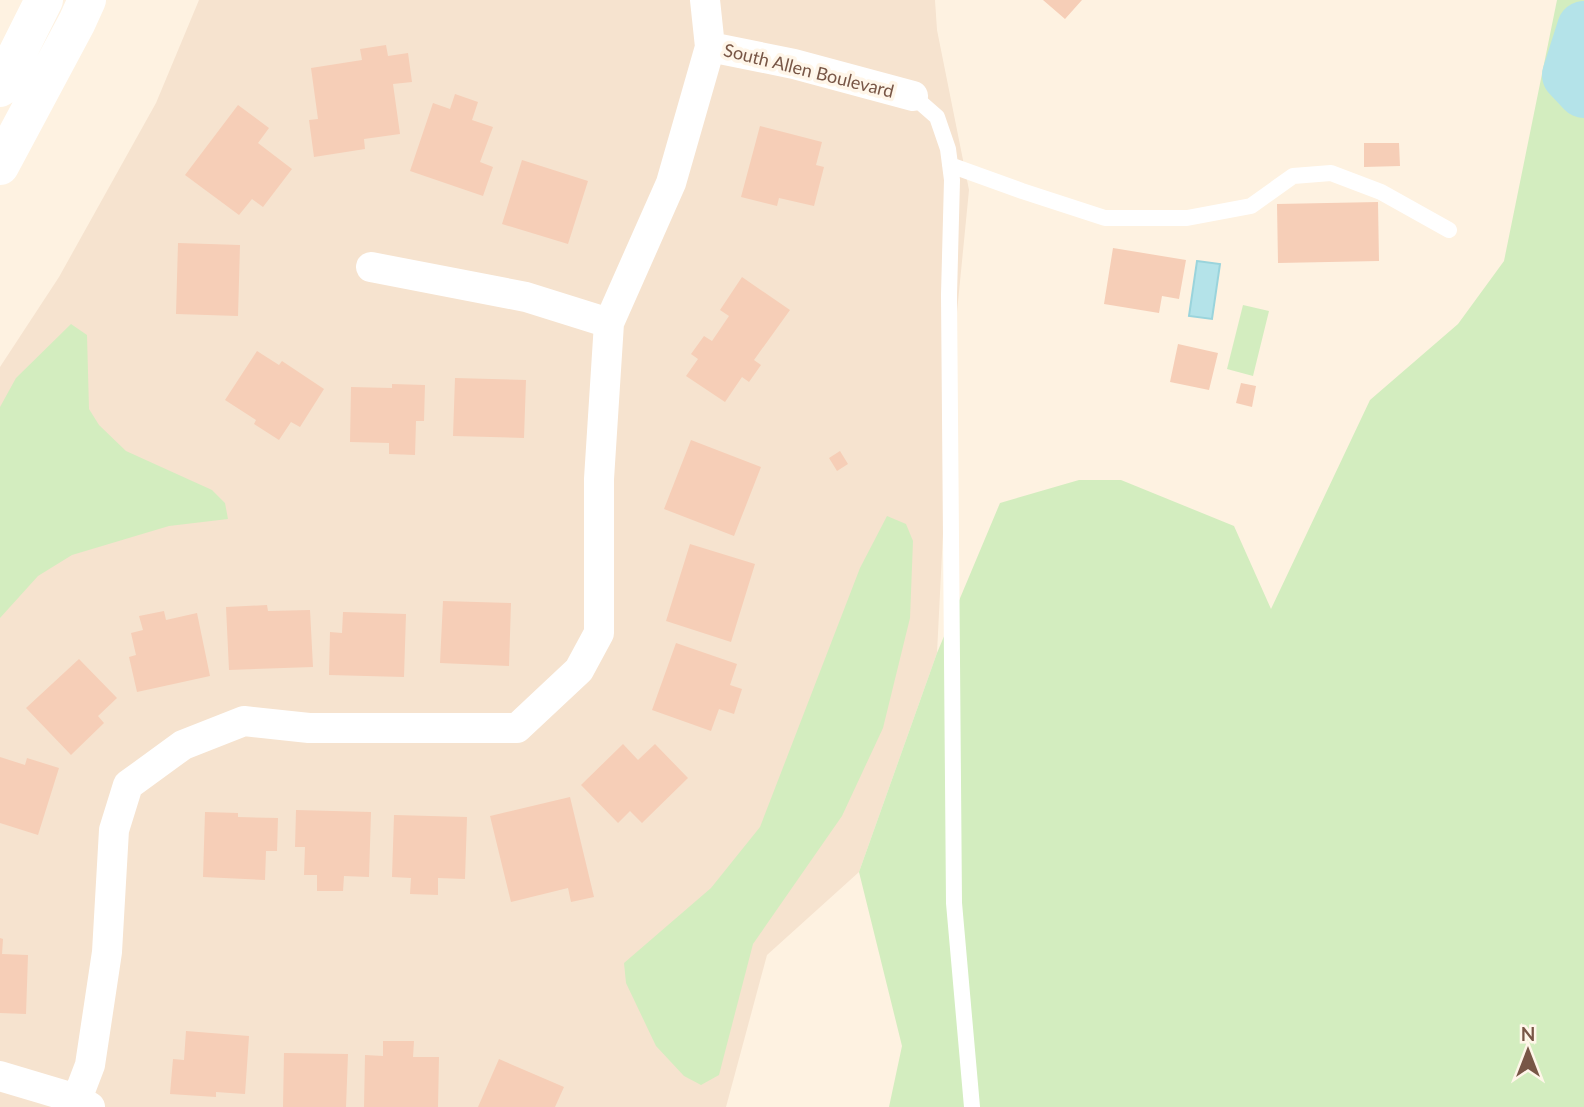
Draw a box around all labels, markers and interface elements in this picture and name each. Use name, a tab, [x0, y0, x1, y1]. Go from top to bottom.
street label: South Allen Boulevard	[721, 38, 897, 102]
north arrow	[1493, 1016, 1563, 1086]
text: N	[1521, 1022, 1535, 1045]

